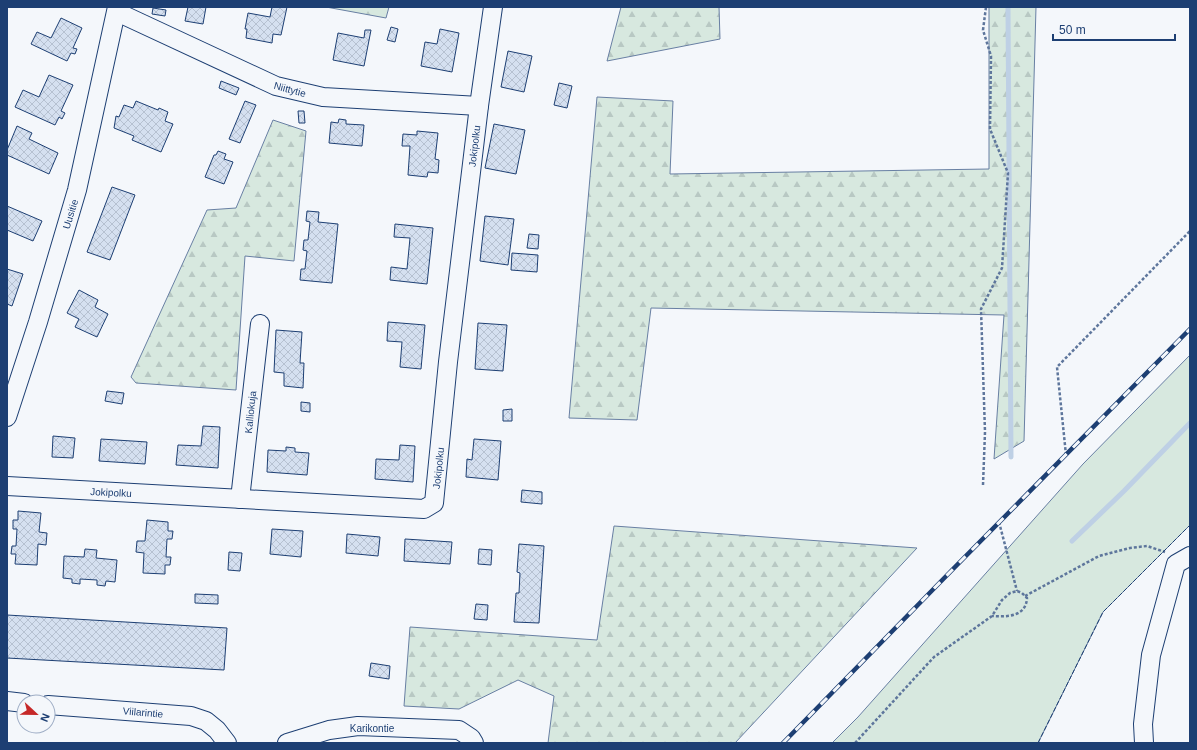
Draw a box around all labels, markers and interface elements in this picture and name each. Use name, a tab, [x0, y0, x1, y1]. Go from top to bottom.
scale bar	[1053, 16, 1175, 42]
text: 50 m	[1059, 23, 1086, 37]
street label: Niittytie	[273, 80, 308, 99]
street label: Jokipolku	[466, 125, 482, 167]
street label: Uusitie	[61, 198, 80, 230]
street label: Kalliokuja	[243, 390, 258, 434]
street label: Jokipolku	[431, 447, 446, 489]
street label: Jokipolku	[90, 486, 132, 499]
north arrow	[16, 694, 56, 734]
street label: Viilarintie	[122, 705, 164, 720]
text: N	[38, 712, 52, 724]
street label: Karikontie	[350, 723, 395, 734]

